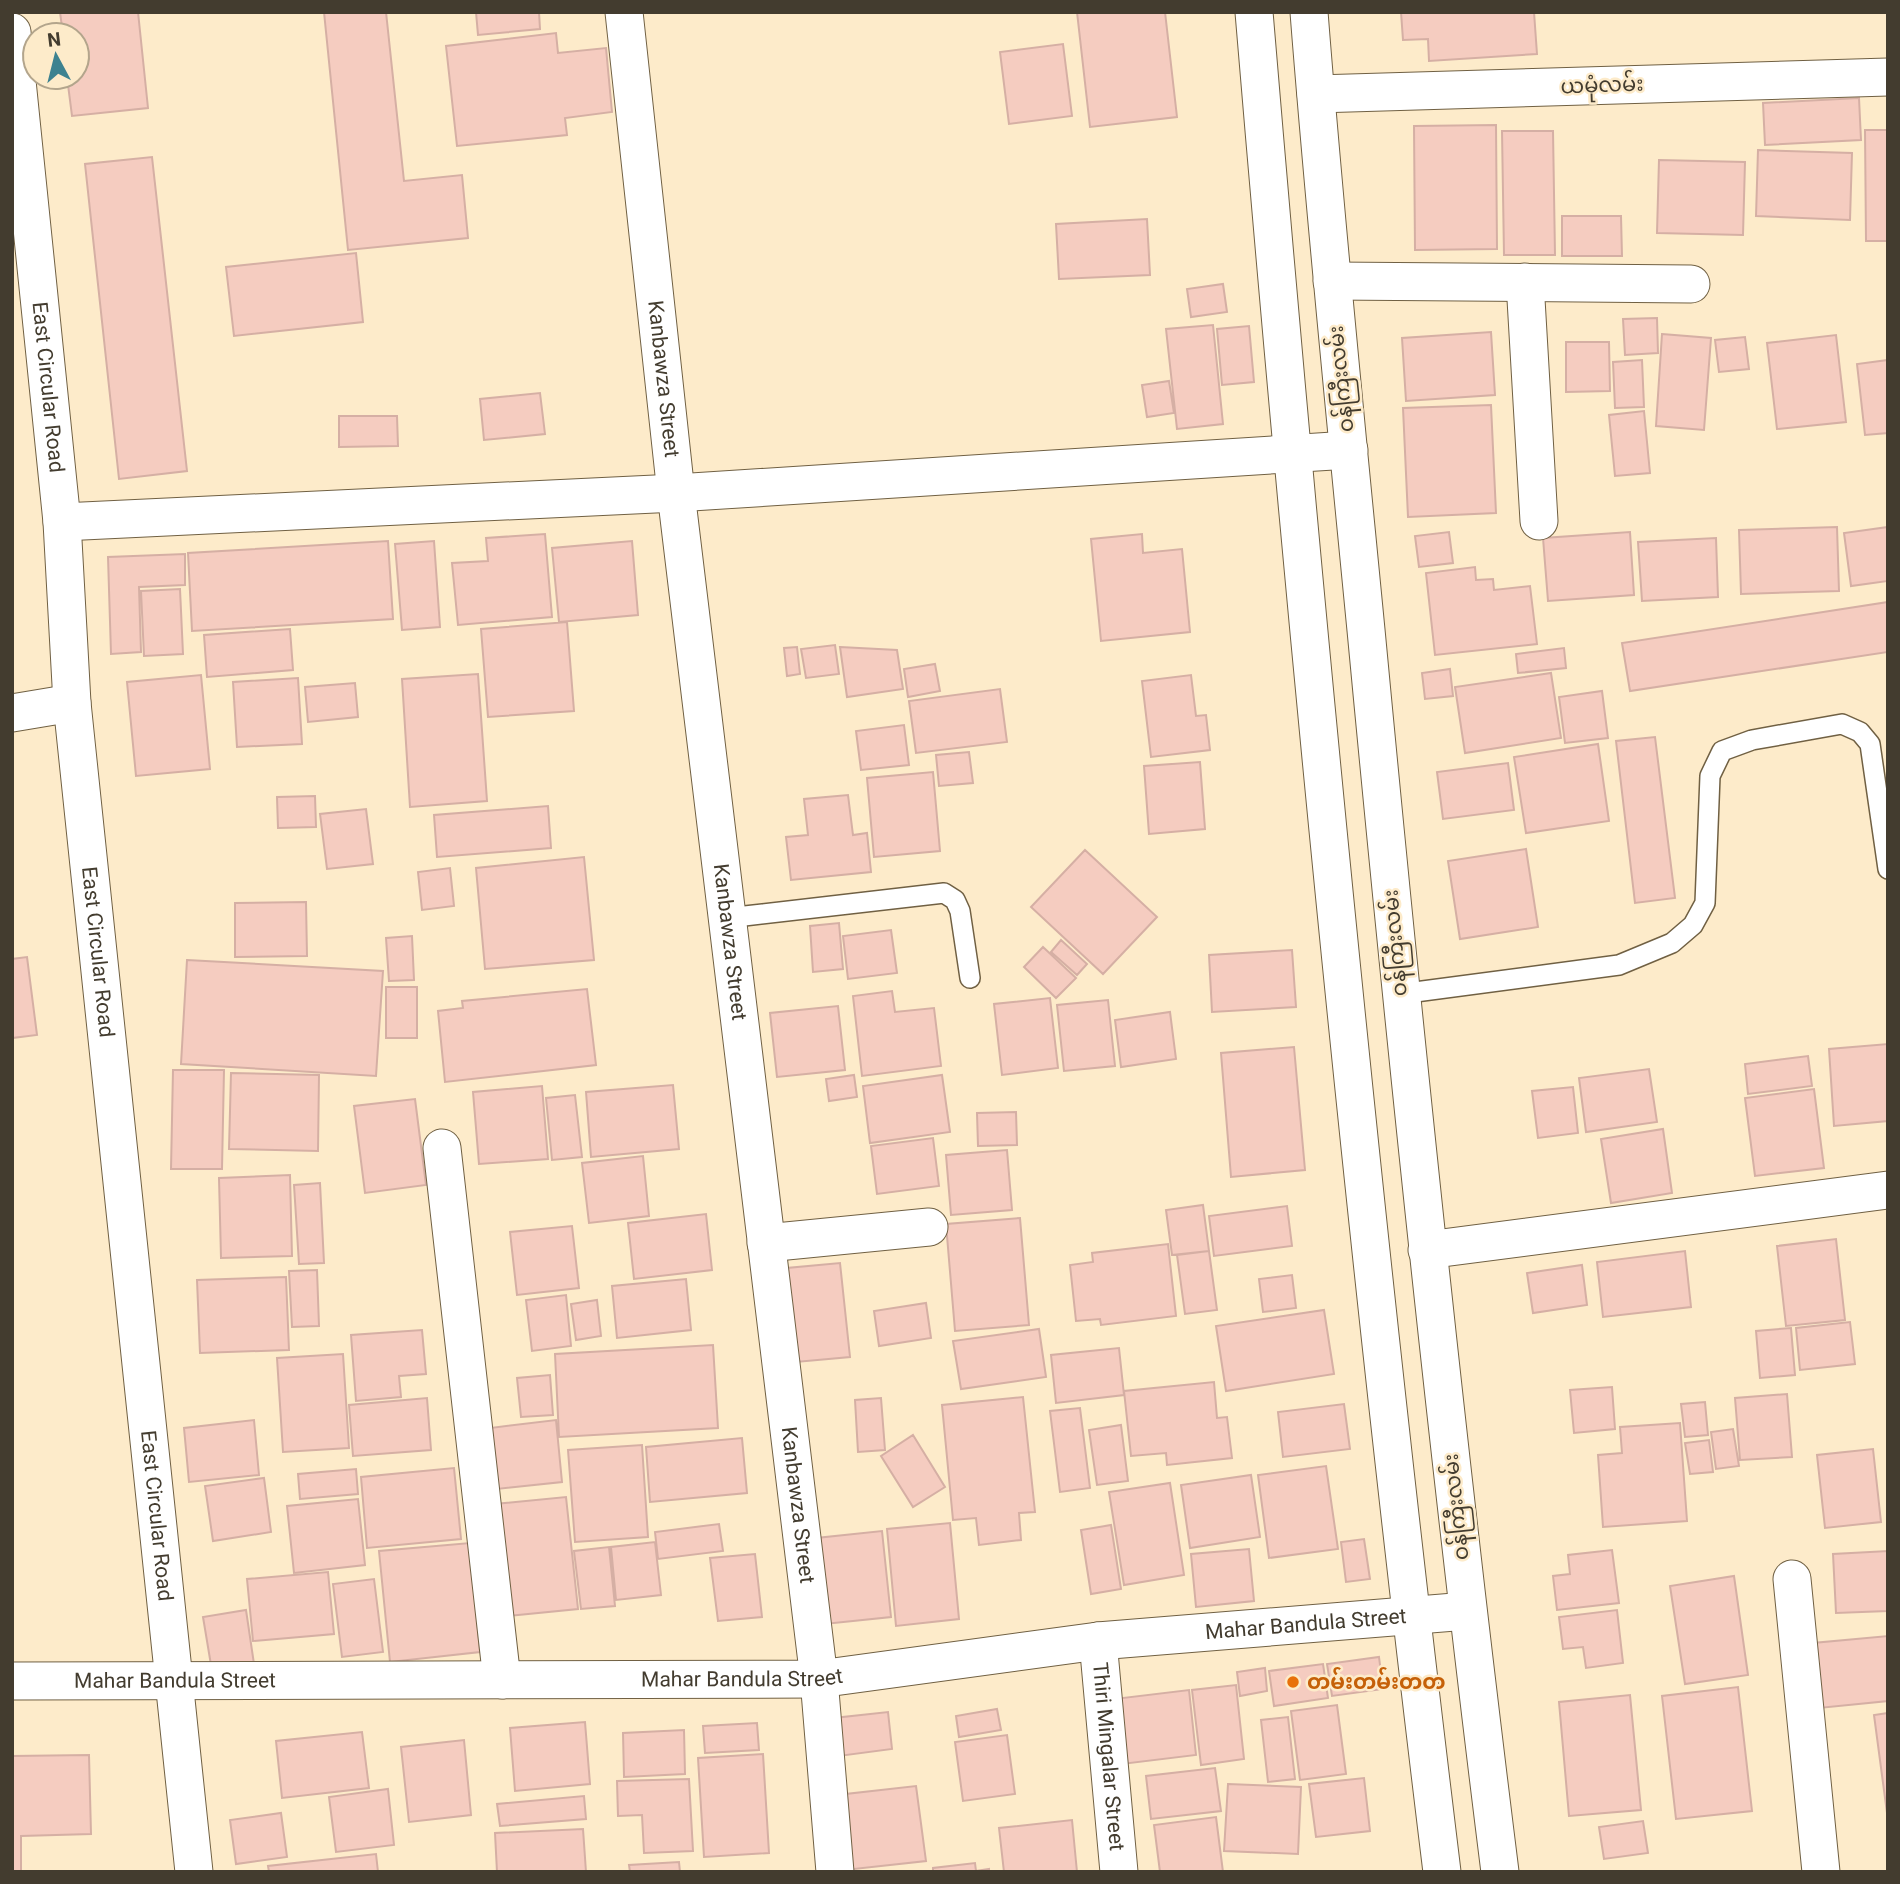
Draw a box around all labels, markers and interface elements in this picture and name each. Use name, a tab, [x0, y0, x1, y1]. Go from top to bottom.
north arrow	[21, 21, 91, 91]
text: N	[46, 27, 62, 52]
street label: ယမုံလမ်း	[1560, 68, 1644, 103]
street label: Kanbawza Street	[643, 299, 684, 459]
street label: East Circular Road	[28, 301, 69, 474]
street label: ဝန်ကြီးလမ်း	[1319, 324, 1363, 434]
street label: Kanbawza Street	[709, 862, 752, 1022]
street label: East Circular Road	[77, 865, 119, 1038]
street label: ဝန်ကြီးလမ်း	[1374, 888, 1417, 998]
street label: Kanbawza Street	[777, 1425, 819, 1585]
street label: East Circular Road	[136, 1429, 178, 1602]
street label: ဝန်ကြီးလမ်း	[1434, 1452, 1478, 1562]
street label: Mahar Bandula Street	[1204, 1604, 1407, 1644]
street label: Thiri Mingalar Street	[1088, 1661, 1129, 1852]
street label: Mahar Bandula Street	[641, 1664, 844, 1692]
place label: တမ်းတမ်းတတ	[1307, 1666, 1446, 1694]
street label: Mahar Bandula Street	[74, 1668, 276, 1693]
marker: တမ်းတမ်းတတ	[1285, 1674, 1301, 1690]

